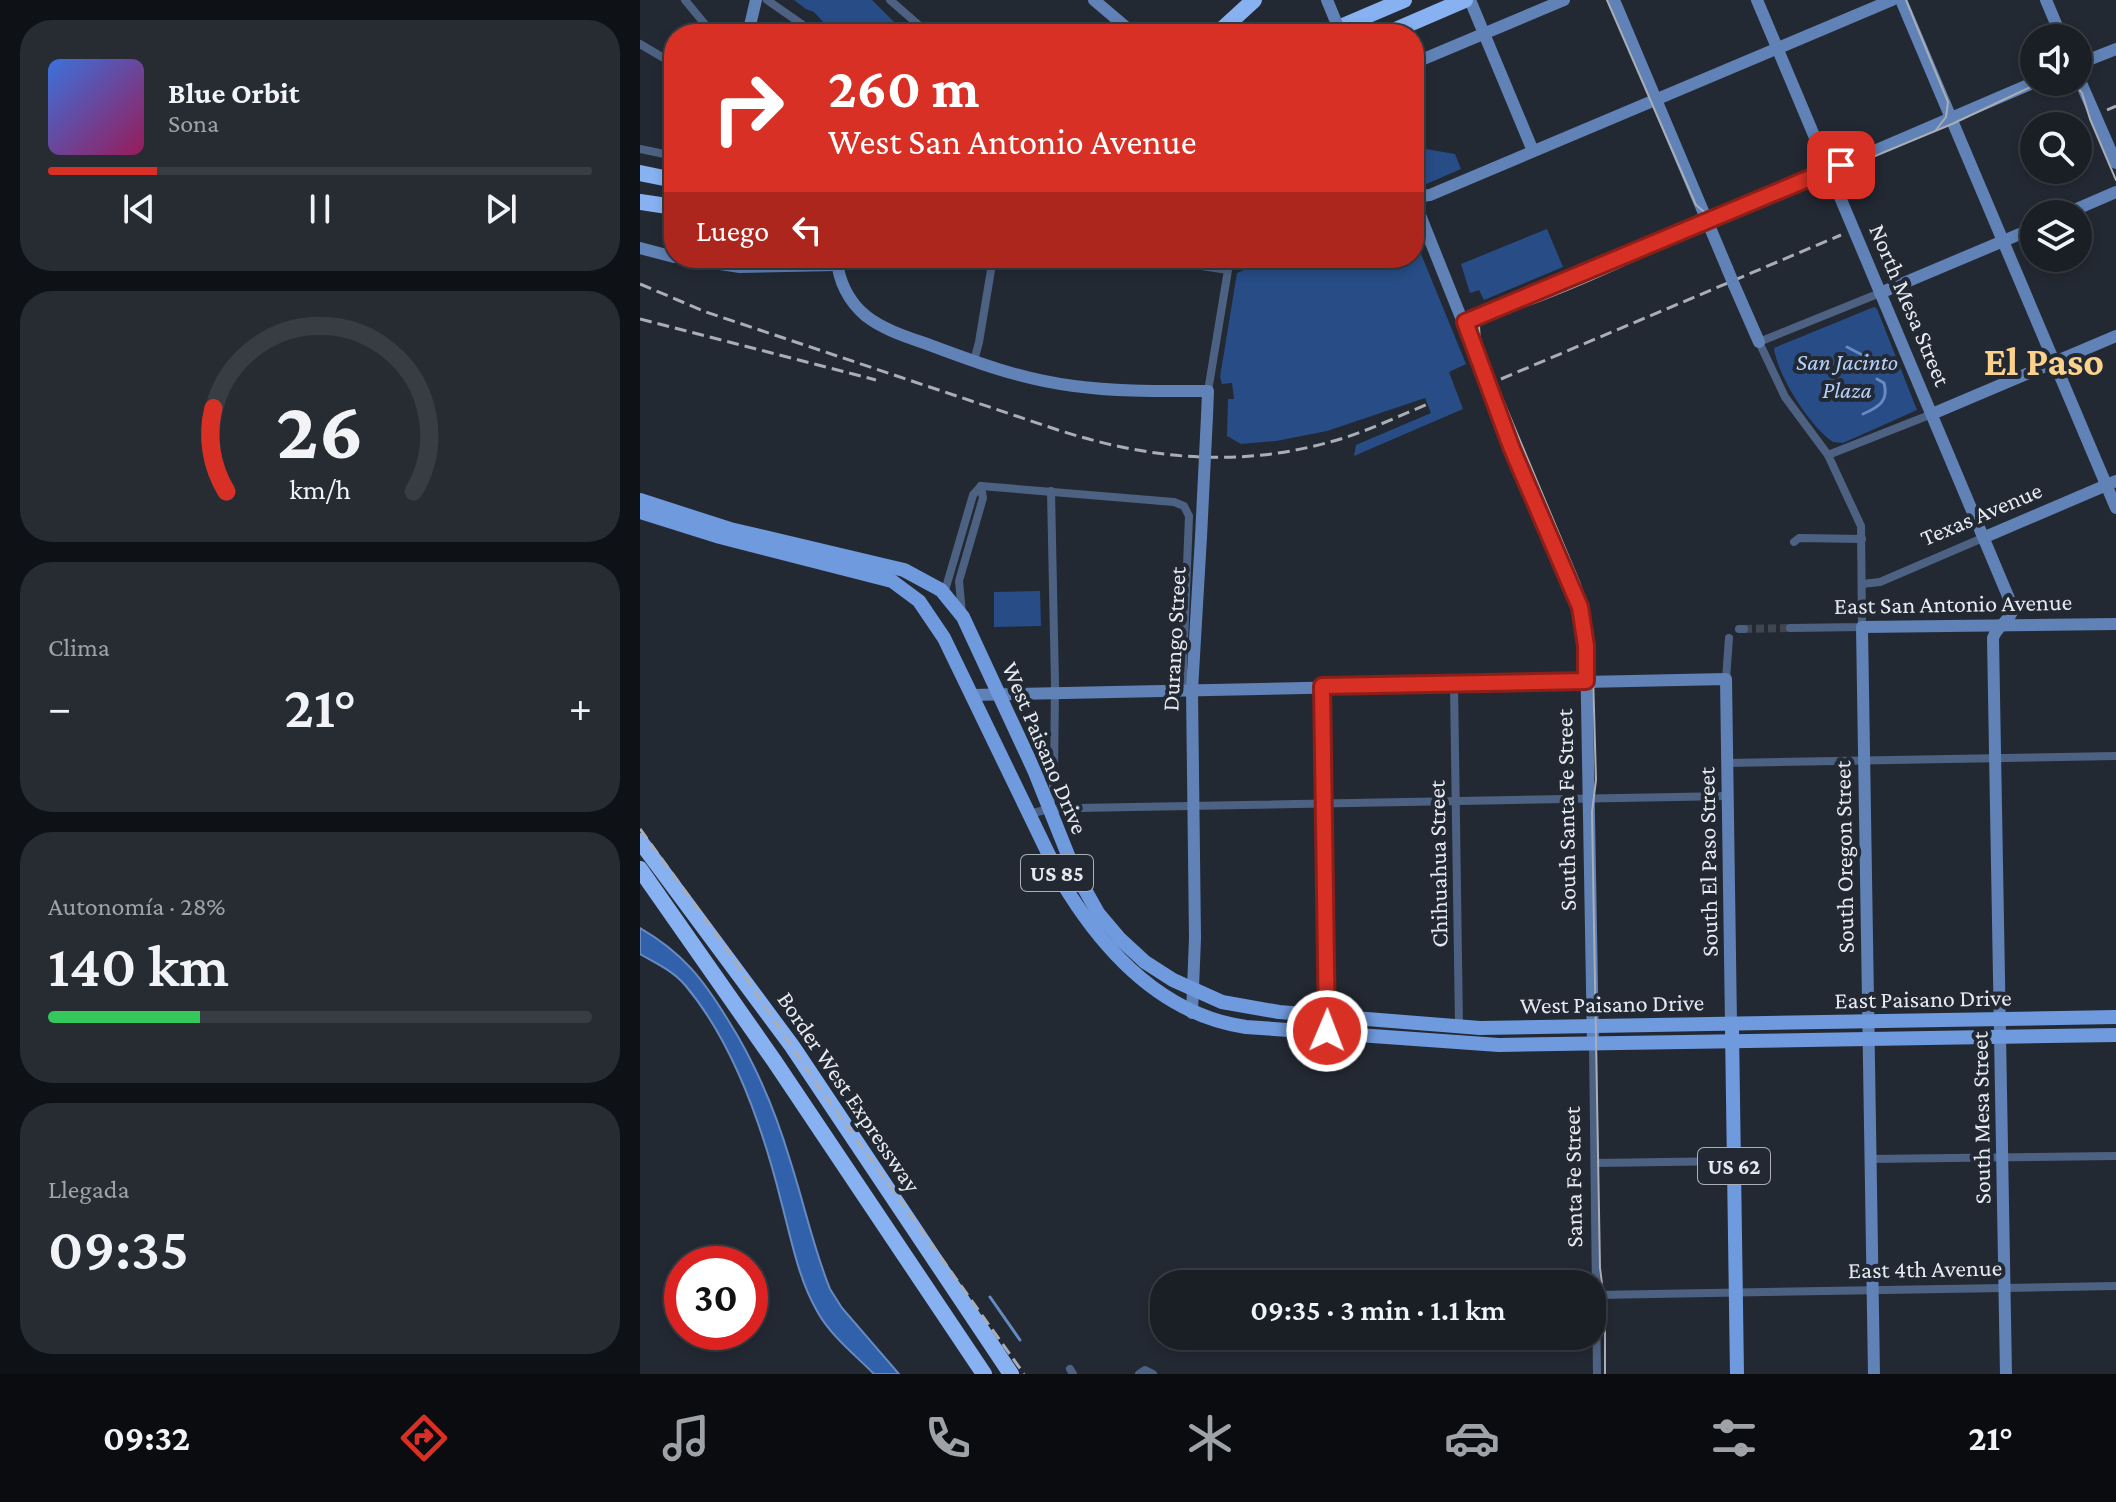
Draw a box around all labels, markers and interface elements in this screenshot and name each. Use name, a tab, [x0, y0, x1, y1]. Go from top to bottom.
map controls	[2020, 24, 2092, 272]
button: sound	[2020, 24, 2092, 96]
icon: right	[696, 56, 800, 160]
text: 260 m	[828, 57, 979, 119]
text: Blue Orbit	[168, 76, 299, 109]
text: Sona	[168, 109, 219, 138]
button: search	[2020, 112, 2092, 184]
text: West San Antonio Avenue	[828, 122, 1196, 162]
pin	[1807, 131, 1875, 199]
icon: arrive	[1819, 143, 1863, 187]
icon: previous	[117, 187, 161, 231]
icon: pause	[298, 187, 342, 231]
icon: next	[479, 187, 523, 231]
button: layers	[2020, 200, 2092, 272]
icon: left	[785, 208, 829, 252]
text: Luego	[696, 214, 769, 247]
street label: North Mesa Street	[1864, 220, 1957, 391]
district label: El Paso	[1984, 339, 2104, 384]
park label: San Jacinto Plaza	[1796, 348, 1898, 403]
text: 26	[276, 383, 364, 476]
text: km/h	[289, 473, 351, 505]
street label: Texas Avenue	[1916, 476, 2046, 551]
street label: Durango Street	[1156, 565, 1191, 712]
street label: East San Antonio Avenue	[1834, 588, 2072, 619]
text: Clima	[48, 633, 110, 662]
street label: West Paisano Drive	[997, 658, 1094, 838]
text: 21°	[284, 673, 356, 740]
text: −	[48, 683, 71, 731]
text: +	[569, 683, 592, 731]
street label: South Santa Fe Street	[1550, 708, 1581, 911]
street label: South Oregon Street	[1828, 759, 1859, 954]
street label: South El Paso Street	[1692, 766, 1723, 957]
street label: Chihuahua Street	[1423, 779, 1452, 948]
road number: US 85	[1021, 855, 1093, 891]
text: Autonomía · 28%	[48, 892, 225, 921]
text: 140 km	[48, 932, 229, 999]
street label: East Paisano Drive	[1834, 983, 2012, 1014]
street label: Border West Expressway	[772, 986, 927, 1198]
street label: West Paisano Drive	[1519, 988, 1704, 1019]
position arrow	[1285, 989, 1369, 1073]
street label: South Mesa Street	[1965, 1030, 1996, 1205]
street label: Santa Fe Street	[1558, 1105, 1587, 1248]
road number: US 62	[1698, 1148, 1770, 1184]
text: Llegada	[48, 1175, 129, 1204]
text: 09:35	[48, 1215, 189, 1282]
speed limit sign: 30	[664, 1246, 768, 1350]
street label: East 4th Avenue	[1848, 1254, 2002, 1283]
text: 09:35 · 3 min · 1.1 km	[1250, 1293, 1506, 1326]
icon: directions	[396, 1410, 452, 1466]
icon: music	[658, 1410, 714, 1466]
icon: phone	[920, 1410, 976, 1466]
icon: climate	[1182, 1410, 1238, 1466]
icon: car	[1444, 1410, 1500, 1466]
icon: filters	[1706, 1410, 1762, 1466]
text: 09:32	[103, 1418, 190, 1458]
text: 21°	[1968, 1418, 2013, 1458]

